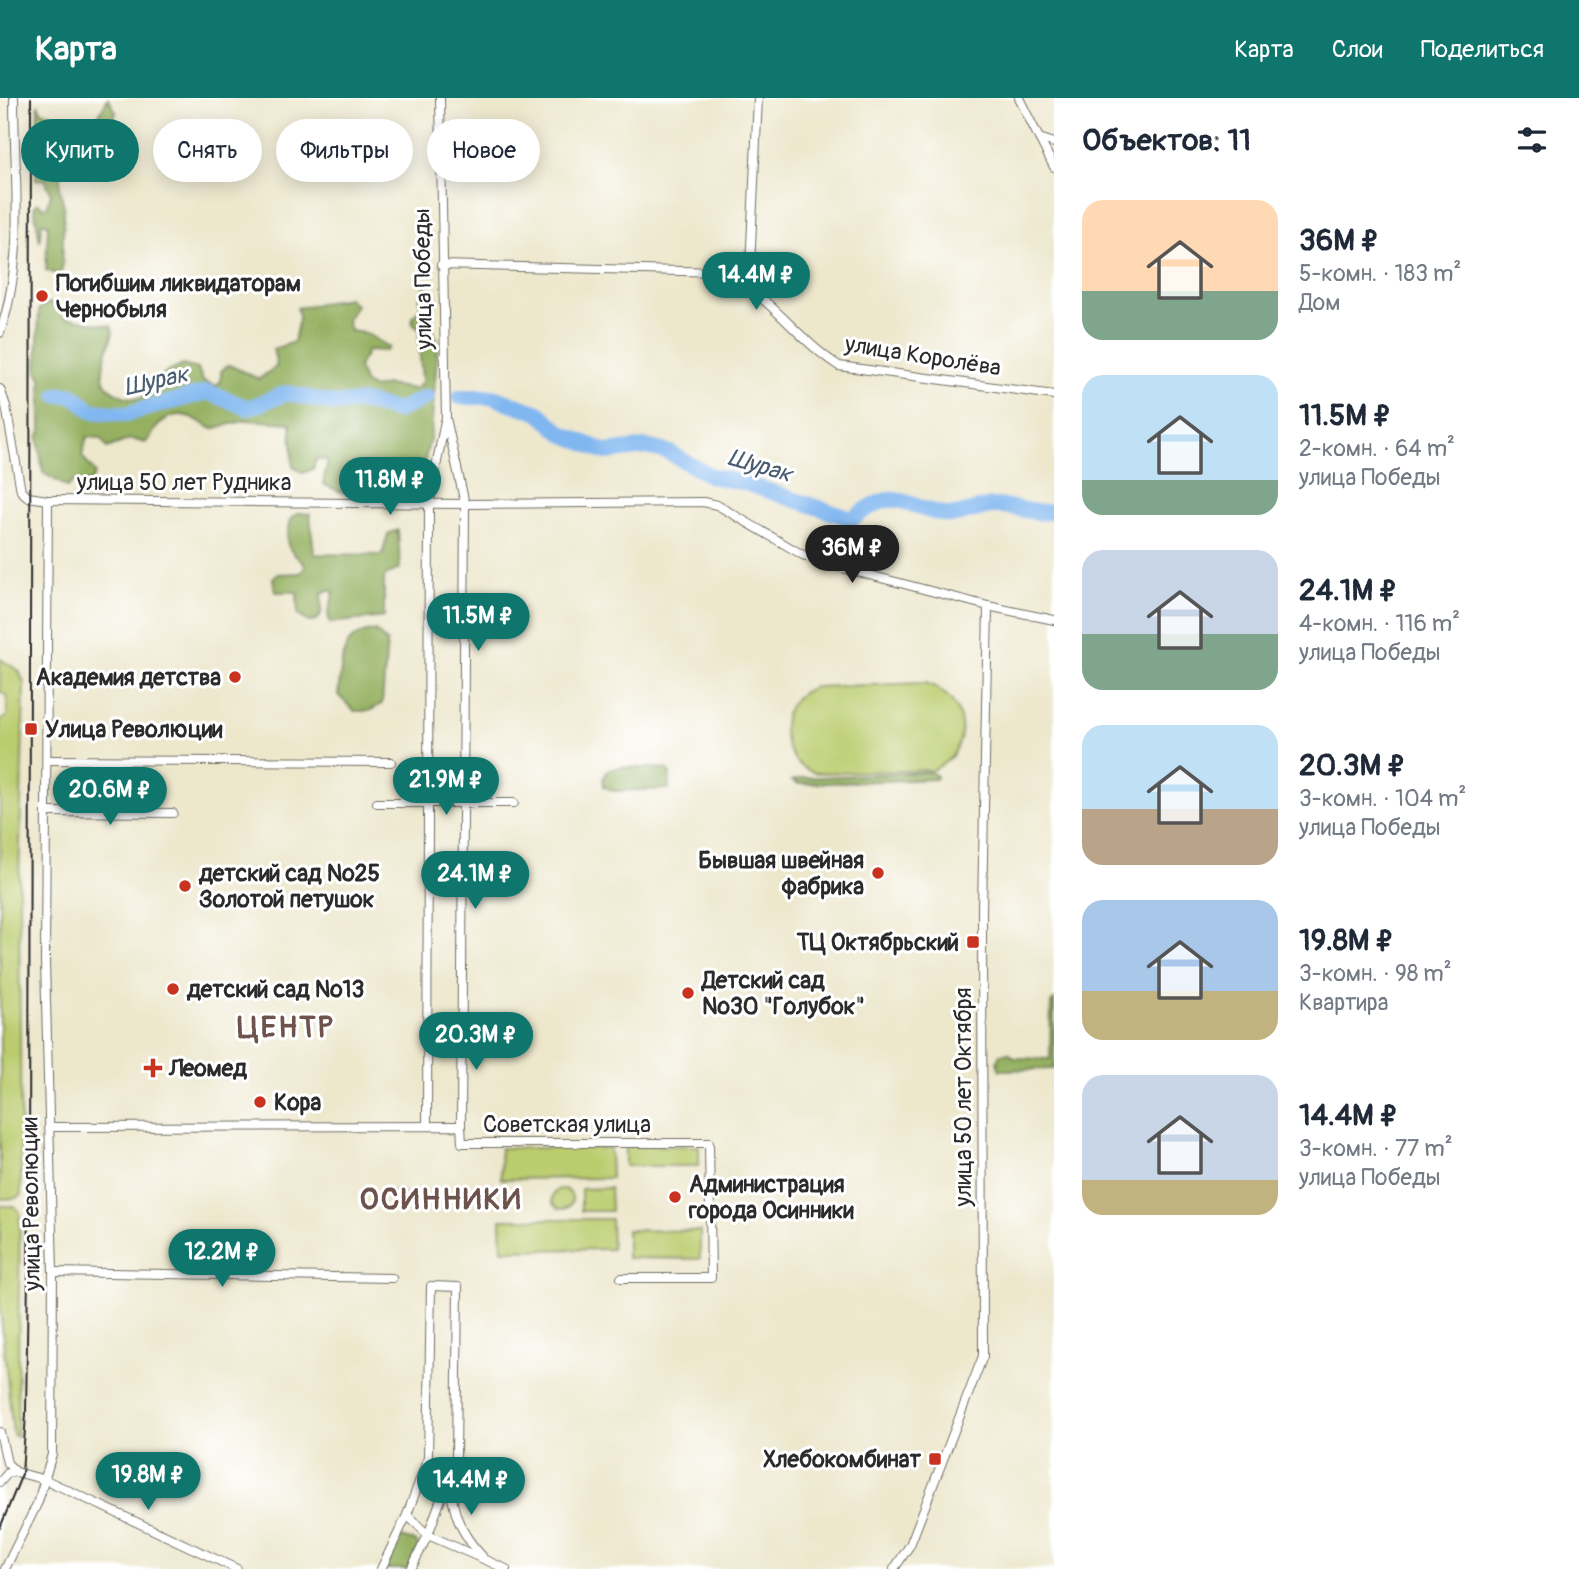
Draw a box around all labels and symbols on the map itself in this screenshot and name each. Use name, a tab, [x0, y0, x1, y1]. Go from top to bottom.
street label: улица Победы	[407, 208, 439, 351]
pin: 14.4M ₽	[691, 252, 821, 312]
place label: Погибшим ликвидаторам Чернобыля	[56, 269, 301, 324]
marker: Погибшим ликвидаторам Чернобыля	[34, 288, 50, 304]
street label: улица Королёва	[842, 329, 1003, 383]
water label: Шурак	[121, 359, 193, 402]
water label: Шурак	[725, 443, 798, 490]
pin: 11.8M ₽	[325, 458, 455, 517]
street label: улица 50 лет Рудника	[76, 468, 291, 497]
pin: 36M ₽	[803, 526, 901, 585]
pin: 11.5M ₽	[413, 594, 543, 653]
place label: Академия детства	[36, 663, 221, 692]
marker: Академия детства	[227, 669, 243, 685]
place label: Улица Революции	[45, 715, 223, 744]
marker: Улица Революции	[23, 721, 39, 737]
pin: 21.9M ₽	[381, 758, 511, 817]
pin: 20.6M ₽	[45, 768, 175, 827]
place label: Бывшая швейная фабрика	[698, 846, 864, 901]
pin: 24.1M ₽	[410, 852, 540, 911]
place label: детский сад №25 Золотой петушок	[198, 859, 380, 914]
marker: Бывшая швейная фабрика	[870, 865, 886, 881]
marker: детский сад №25 Золотой петушок	[177, 878, 193, 894]
place label: ТЦ Октябрьский	[796, 928, 959, 957]
marker: ТЦ Октябрьский	[965, 934, 981, 950]
place label: Детский сад №30 "Голубок"	[700, 966, 865, 1021]
place label: детский сад №13	[186, 975, 364, 1004]
marker: детский сад №13	[165, 981, 181, 997]
marker: Детский сад №30 "Голубок"	[680, 985, 696, 1001]
street label: улица 50 лет Октября	[949, 987, 978, 1208]
district label: ЦЕНТР	[237, 1009, 335, 1046]
pin: 20.3M ₽	[411, 1012, 541, 1072]
place label: Леомед	[168, 1054, 248, 1083]
marker: Леомед	[143, 1058, 163, 1078]
place label: Кора	[274, 1088, 321, 1117]
marker: Кора	[252, 1094, 268, 1110]
street label: Советская улица	[483, 1110, 651, 1139]
street label: улица Революции	[15, 1117, 47, 1292]
place label: Администрация города Осинники	[688, 1170, 854, 1225]
district label: ОСИННИКИ	[360, 1181, 522, 1218]
marker: Администрация города Осинники	[667, 1189, 683, 1205]
pin: 12.2M ₽	[157, 1230, 287, 1289]
place label: Хлебокомбинат	[763, 1445, 921, 1474]
marker: Хлебокомбинат	[927, 1451, 943, 1467]
pin: 19.8M ₽	[83, 1452, 213, 1512]
pin: 14.4M ₽	[406, 1458, 536, 1517]

